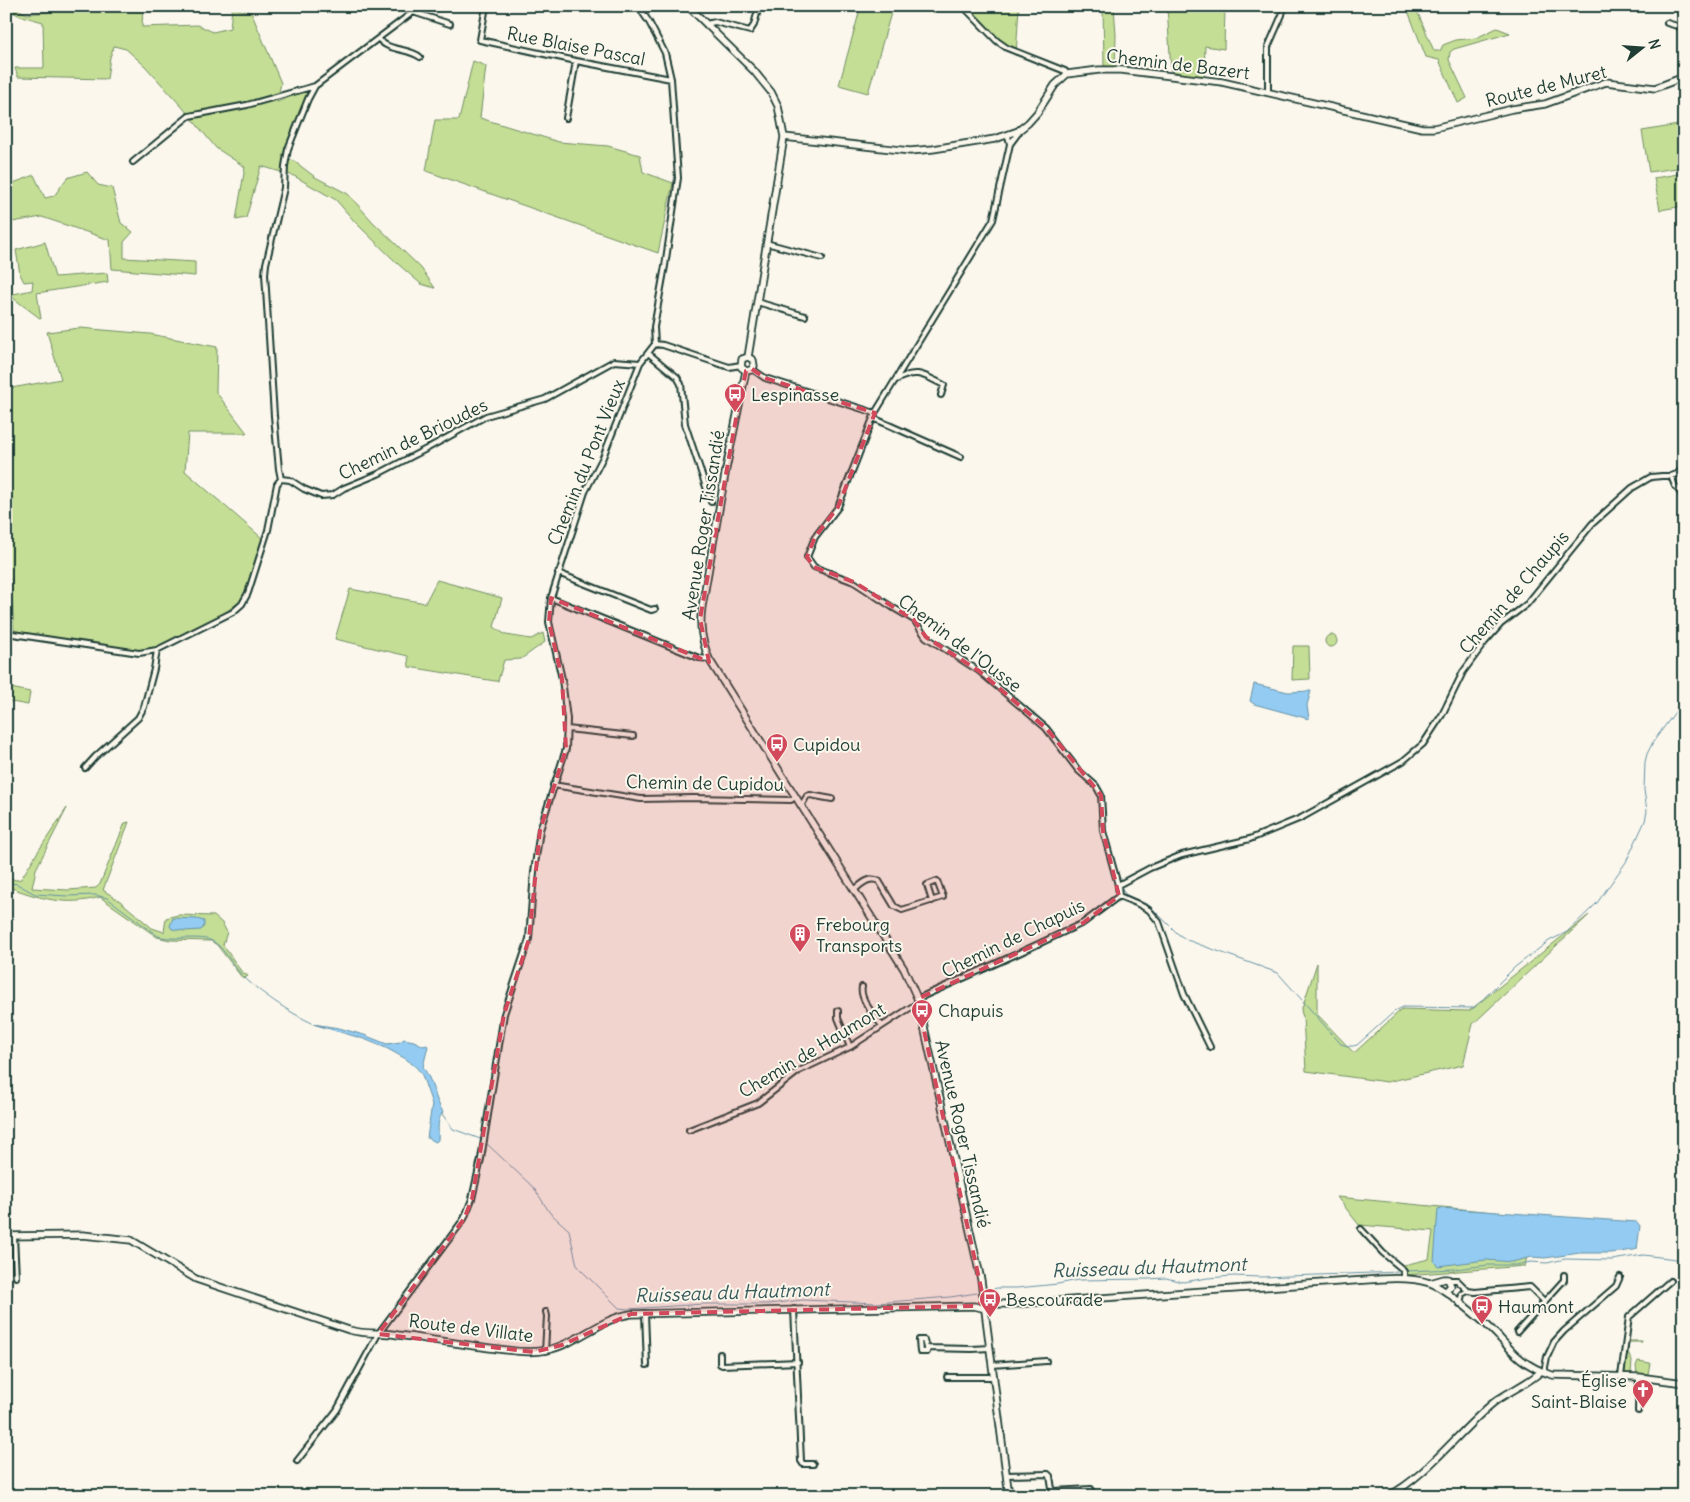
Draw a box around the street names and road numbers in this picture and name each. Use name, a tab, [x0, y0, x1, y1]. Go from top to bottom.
street label: Rue Blaise Pascal	[505, 21, 647, 71]
street label: Chemin de Bazert	[1105, 44, 1251, 84]
street label: Route de Muret	[1483, 60, 1609, 112]
street label: Chemin du Pont Vieux	[542, 375, 630, 549]
street label: Chemin de Brioudes	[335, 393, 491, 485]
street label: Avenue Roger Tissandié	[677, 428, 729, 622]
street label: Chemin de Chaupis	[1454, 525, 1574, 659]
street label: Chemin de l'Ousse	[894, 589, 1026, 697]
street label: Chemin de Cupidou	[626, 770, 784, 796]
street label: Chemin de Chapuis	[938, 893, 1088, 983]
street label: Chemin de Haumont	[735, 997, 889, 1103]
street label: Avenue Roger Tissandié	[930, 1038, 996, 1230]
street label: Route de Villate	[407, 1309, 535, 1347]

